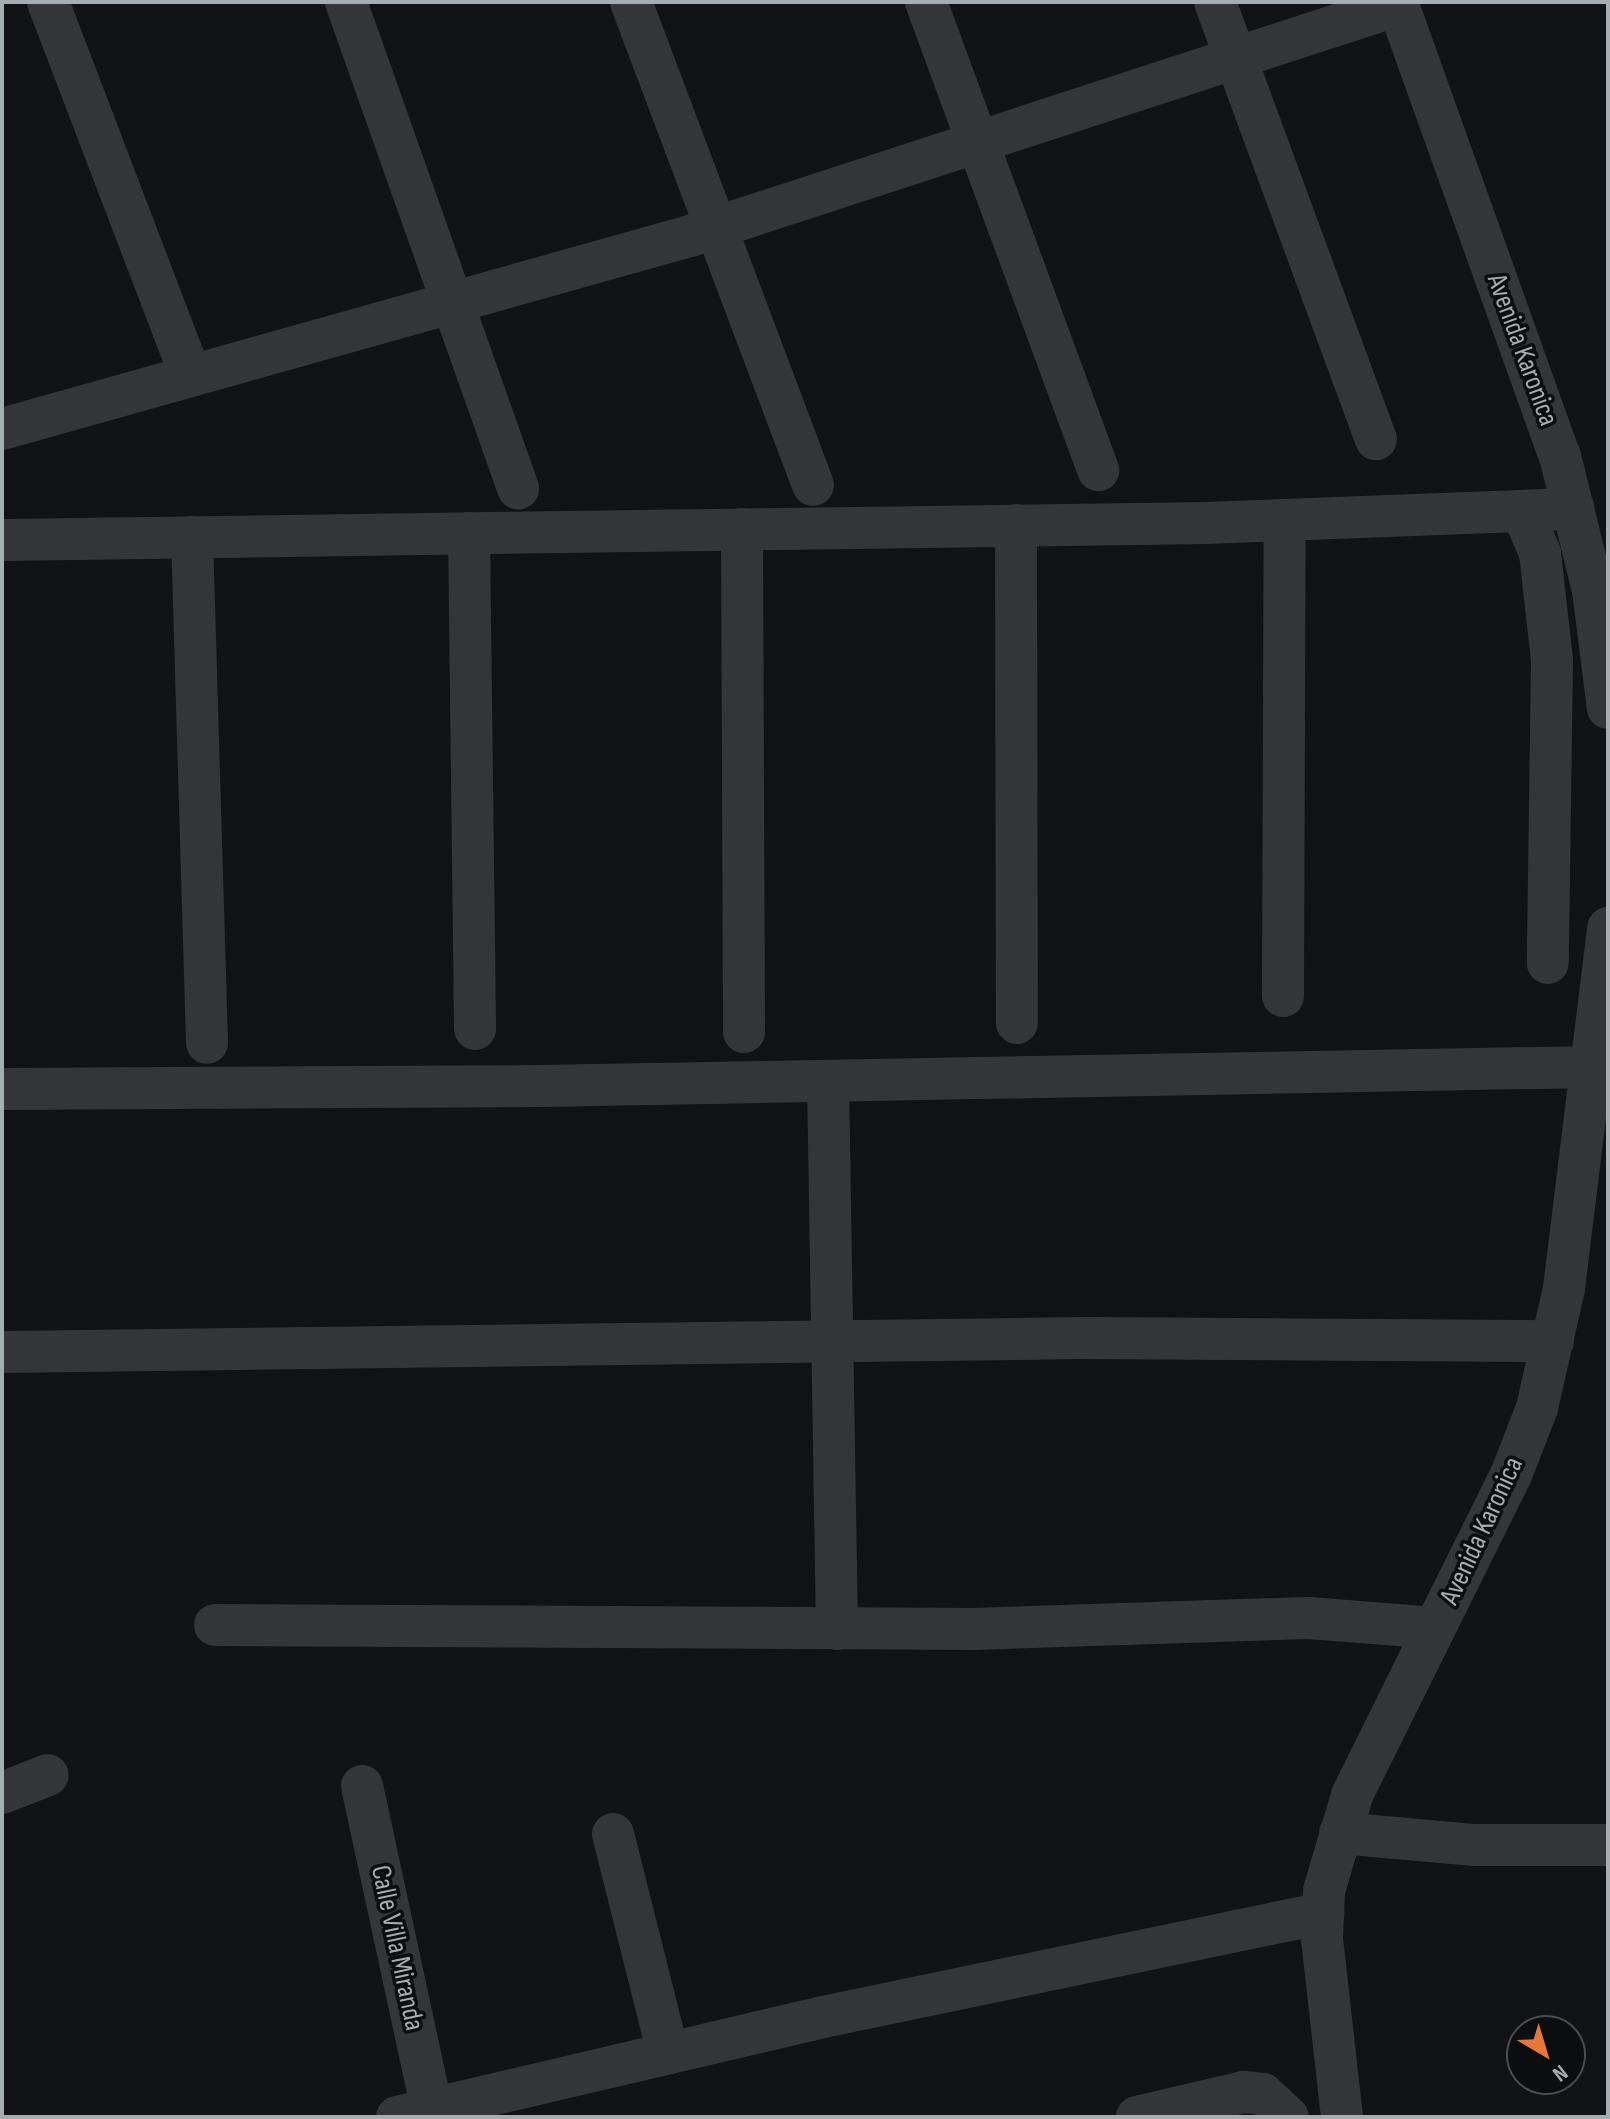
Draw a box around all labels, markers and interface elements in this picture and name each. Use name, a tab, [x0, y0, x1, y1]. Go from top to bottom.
street label: Avenida Karonica	[1479, 270, 1565, 430]
street label: Avenida Karonica	[1433, 1452, 1531, 1610]
street label: Calle Villa Miranda	[363, 1862, 431, 2034]
north arrow	[1506, 2015, 1586, 2095]
text: N	[1547, 2058, 1573, 2087]

